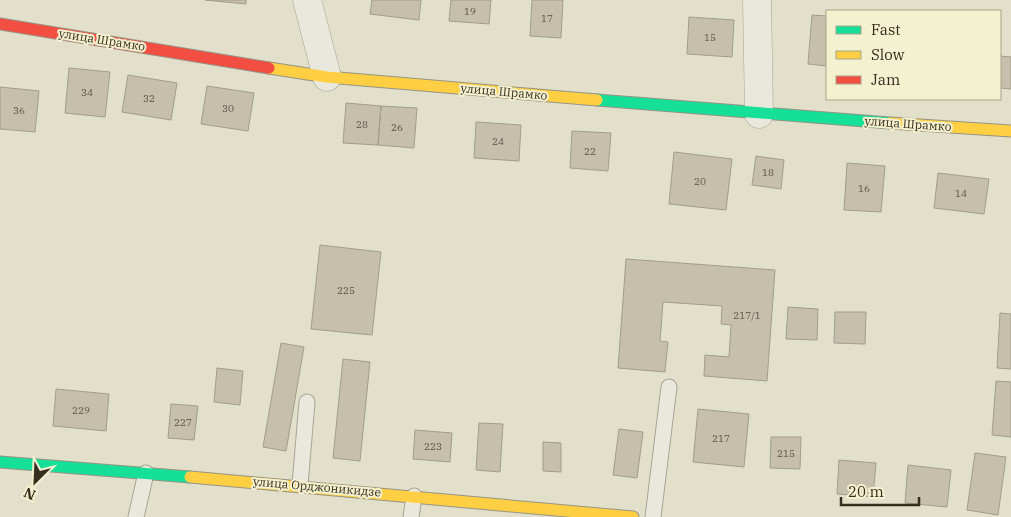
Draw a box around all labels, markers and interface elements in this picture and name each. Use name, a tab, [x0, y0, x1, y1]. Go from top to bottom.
house number: 19	[464, 5, 476, 18]
legend	[826, 10, 1001, 100]
house number: 17	[541, 12, 553, 25]
text: Fast	[871, 20, 901, 39]
street label: улица Шрамко	[58, 25, 147, 54]
house number: 15	[704, 31, 716, 44]
text: Slow	[871, 45, 905, 64]
text: Jam	[871, 70, 900, 89]
street label: улица Шрамко	[460, 80, 548, 103]
house number: 34	[81, 86, 93, 99]
house number: 32	[143, 92, 155, 105]
house number: 30	[222, 102, 234, 115]
house number: 36	[13, 104, 25, 117]
street label: улица Шрамко	[864, 113, 952, 134]
house number: 28	[356, 118, 368, 131]
house number: 26	[391, 121, 403, 134]
house number: 24	[492, 135, 504, 148]
house number: 22	[584, 145, 596, 158]
house number: 18	[762, 166, 774, 179]
house number: 20	[694, 175, 706, 188]
house number: 16	[858, 182, 870, 195]
house number: 14	[955, 187, 967, 200]
house number: 225	[337, 284, 355, 297]
house number: 217/1	[733, 309, 761, 322]
house number: 229	[72, 404, 90, 417]
house number: 227	[174, 416, 192, 429]
house number: 217	[712, 432, 730, 445]
house number: 223	[424, 440, 442, 453]
house number: 215	[777, 447, 795, 460]
north arrow	[10, 457, 60, 507]
street label: улица Орджоникидзе	[252, 473, 382, 500]
scale bar	[841, 474, 918, 506]
text: 20 m	[848, 482, 884, 501]
text: N	[21, 483, 38, 504]

